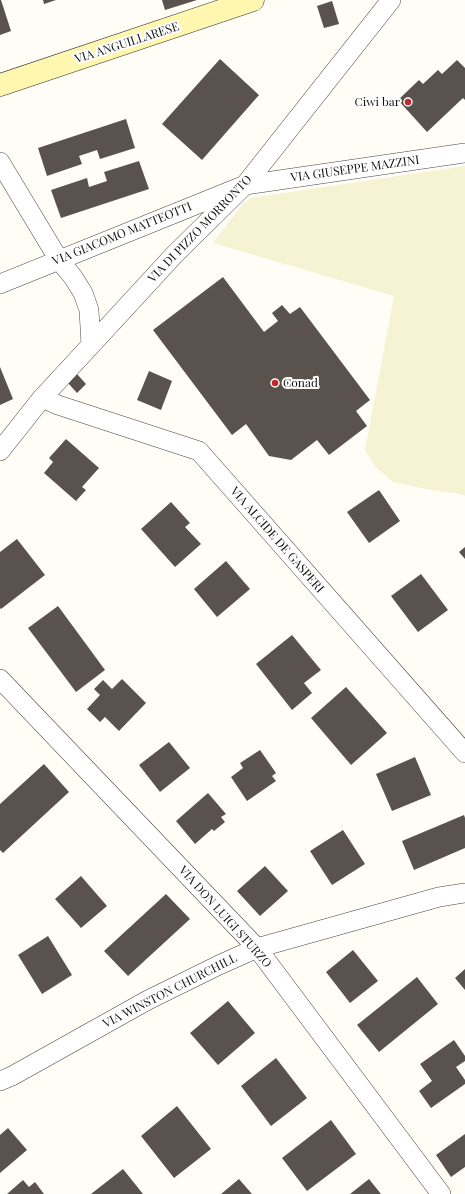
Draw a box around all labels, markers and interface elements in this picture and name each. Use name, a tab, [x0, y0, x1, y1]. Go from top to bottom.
street label: VIA ANGUILLARESE	[73, 19, 181, 67]
place label: Ciwi bar	[354, 95, 400, 109]
marker: Ciwi bar	[403, 97, 413, 107]
street label: VIA GIUSEPPE MAZZINI	[290, 153, 420, 185]
street label: VIA DI PIZZO MORRONTO	[145, 172, 255, 286]
street label: VIA GIACOMO MATTEOTTI	[50, 199, 194, 269]
place label: Conad	[283, 376, 318, 390]
marker: Conad	[270, 378, 280, 388]
street label: VIA ALCIDE DE GASPERI	[227, 484, 327, 596]
street label: VIA DON LUIGI STURZO	[176, 863, 274, 971]
street label: VIA WINSTON CHURCHILL	[101, 951, 239, 1031]

